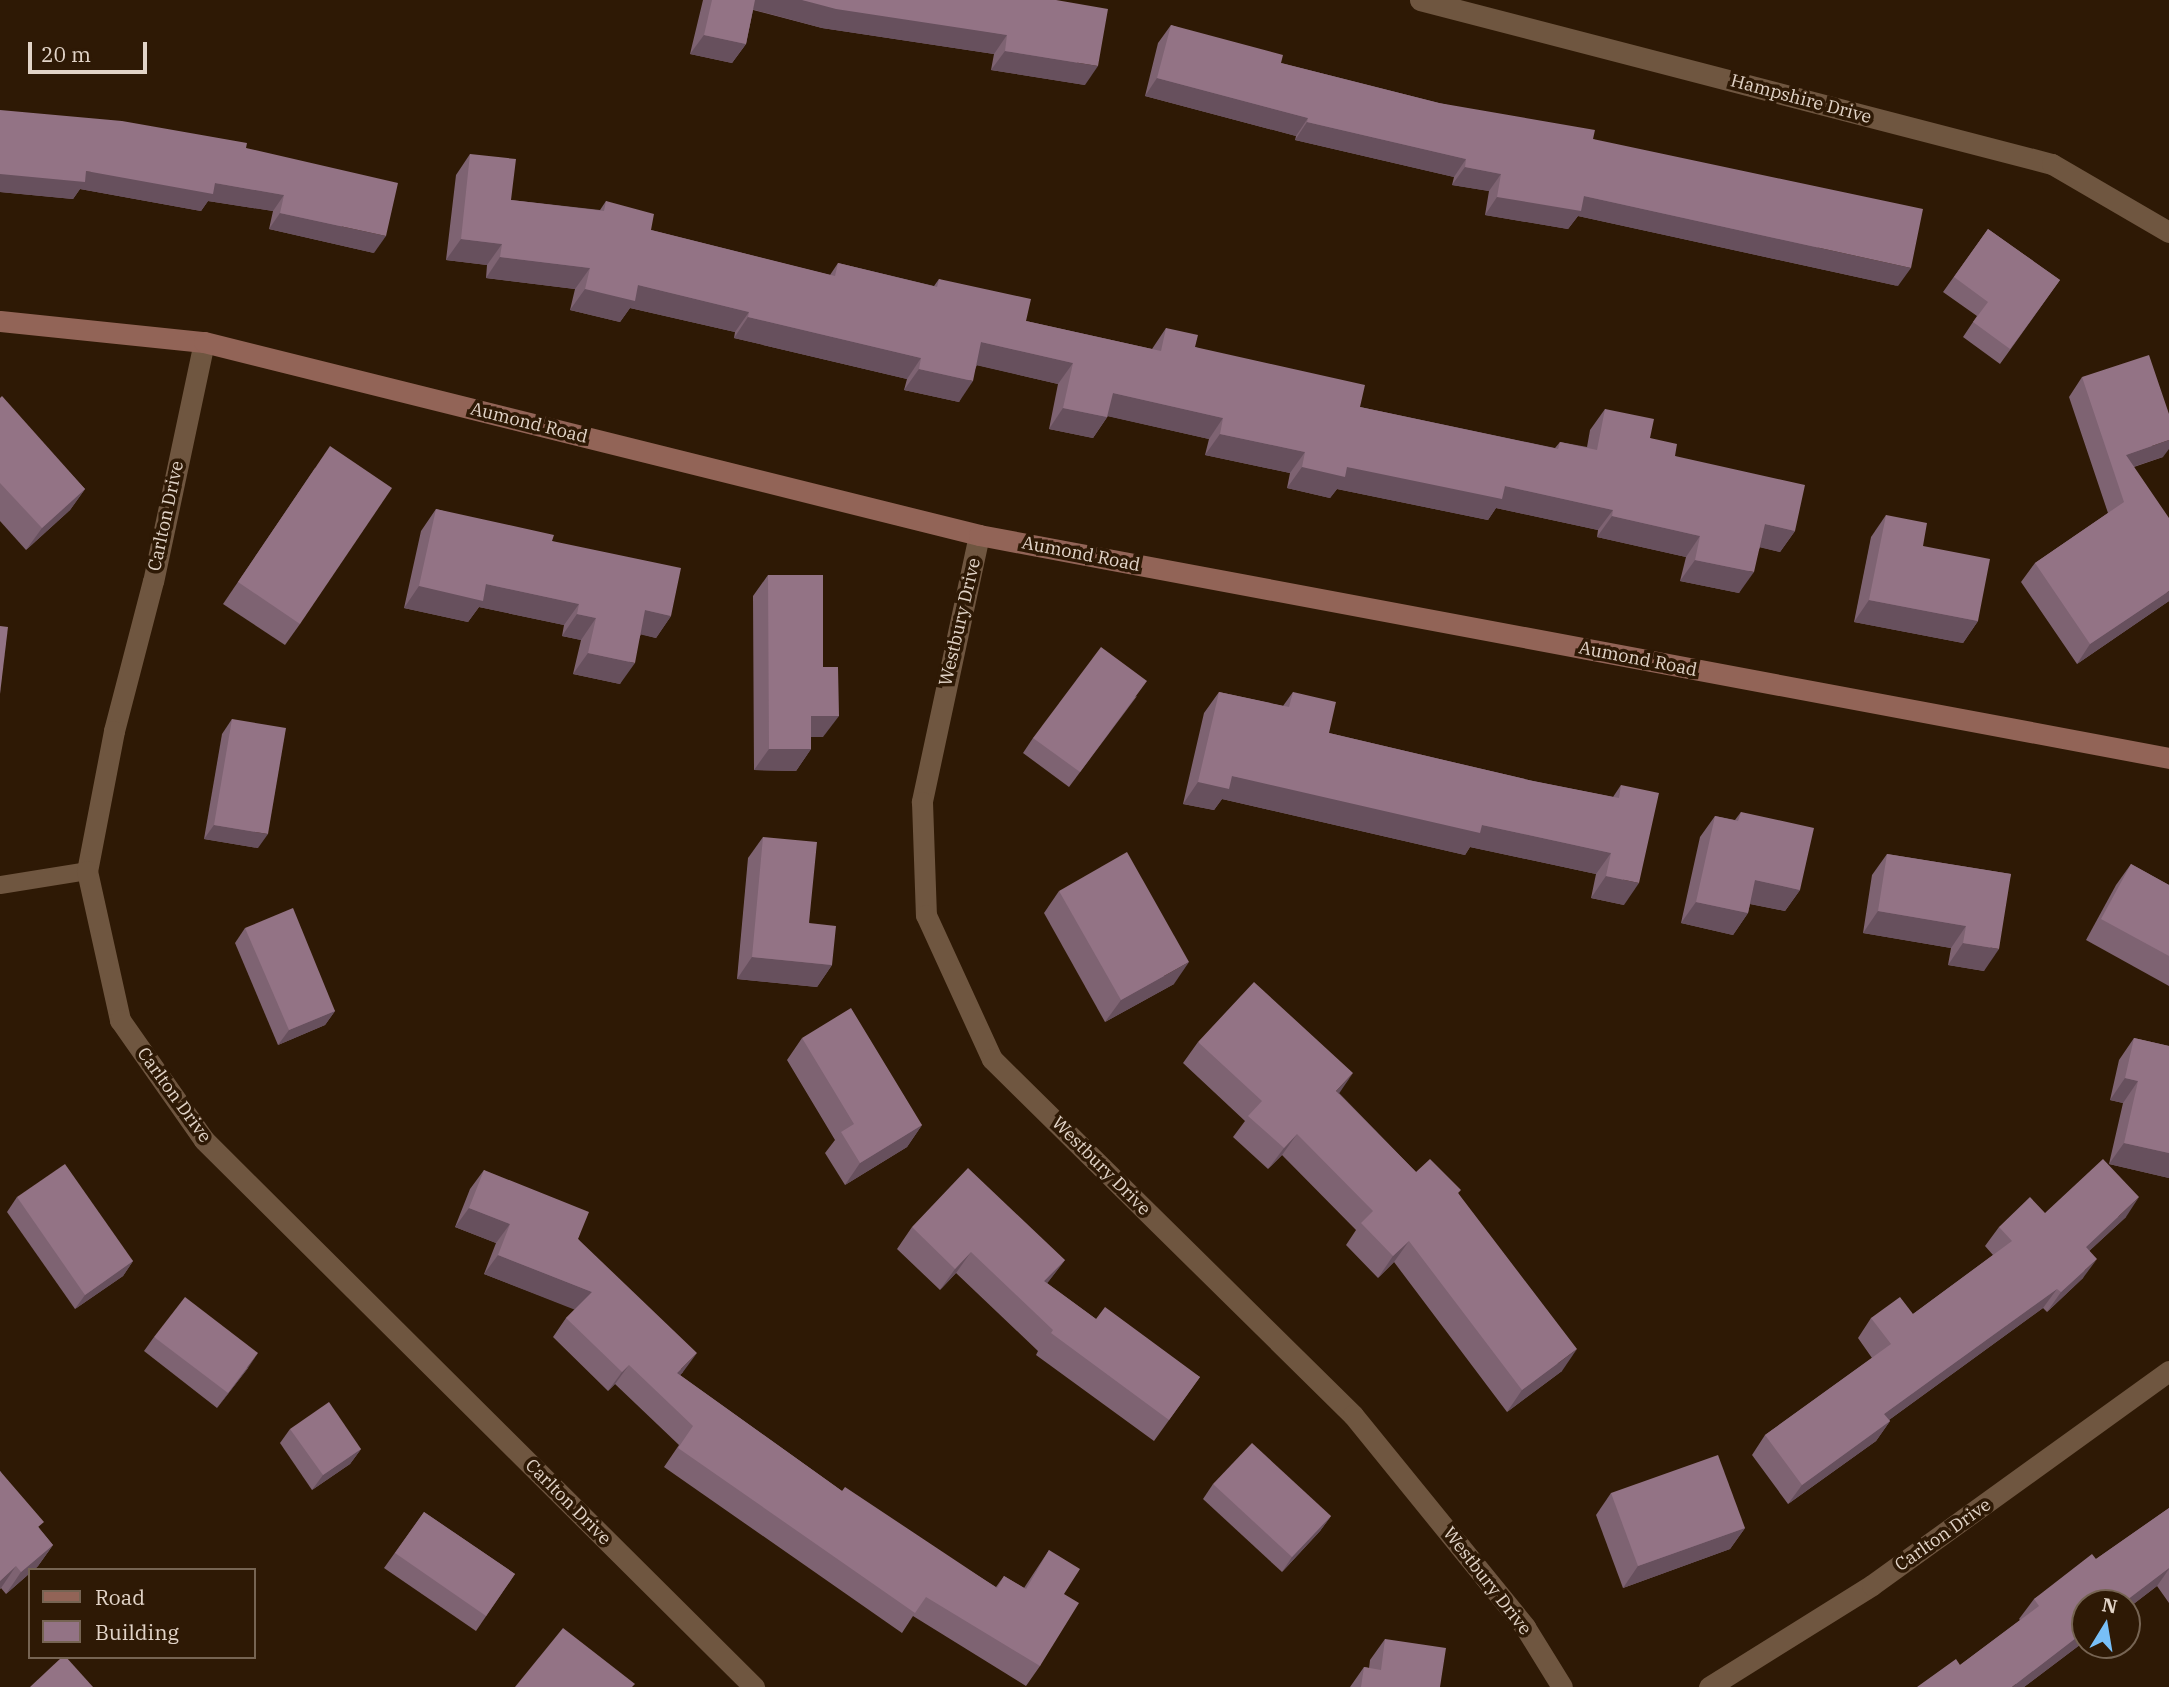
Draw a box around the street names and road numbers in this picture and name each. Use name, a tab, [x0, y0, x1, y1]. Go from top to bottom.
street label: Hampshire Drive	[1728, 70, 1874, 128]
street label: Aumond Road	[468, 398, 590, 448]
street label: Carlton Drive	[144, 459, 188, 573]
street label: Aumond Road	[1020, 532, 1142, 576]
street label: Westbury Drive	[935, 556, 985, 688]
street label: Aumond Road	[1577, 637, 1699, 681]
street label: Carlton Drive	[132, 1043, 216, 1147]
street label: Westbury Drive	[1047, 1112, 1155, 1220]
street label: Carlton Drive	[521, 1455, 615, 1549]
street label: Carlton Drive	[1891, 1494, 1995, 1576]
street label: Westbury Drive	[1438, 1523, 1536, 1639]

